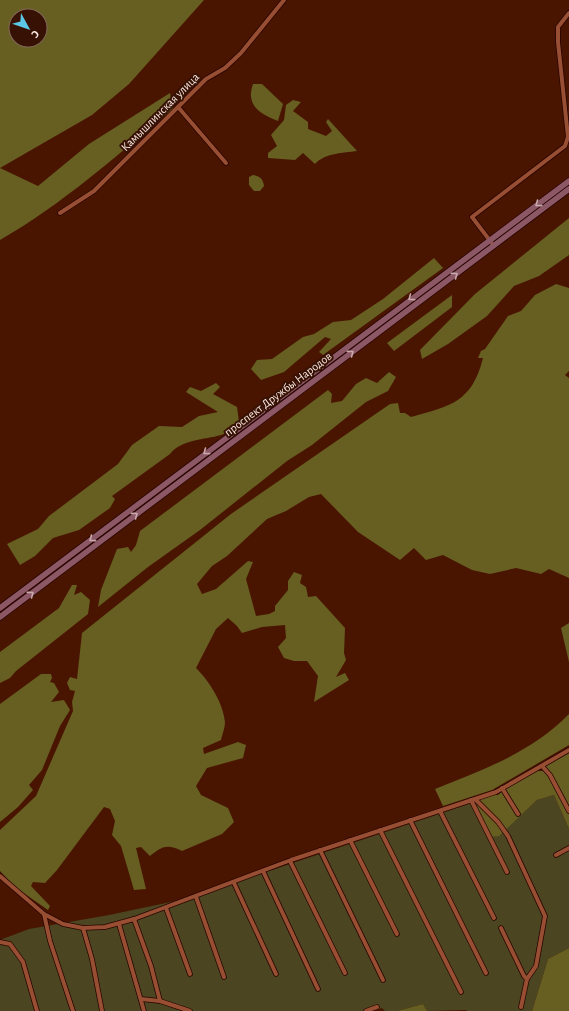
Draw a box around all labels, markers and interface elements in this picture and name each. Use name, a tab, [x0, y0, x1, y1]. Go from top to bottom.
north arrow	[8, 8, 48, 48]
text: С	[29, 28, 41, 40]
street label: Камышлинская улица	[119, 70, 202, 154]
one-way arrow	[535, 199, 542, 206]
one-way arrow	[450, 273, 457, 280]
one-way arrow	[408, 294, 415, 301]
street label: проспект Дружбы Народов	[222, 349, 335, 439]
one-way arrow	[346, 351, 353, 358]
one-way arrow	[204, 447, 211, 454]
one-way arrow	[131, 513, 138, 520]
one-way arrow	[89, 534, 96, 541]
one-way arrow	[27, 591, 34, 598]

